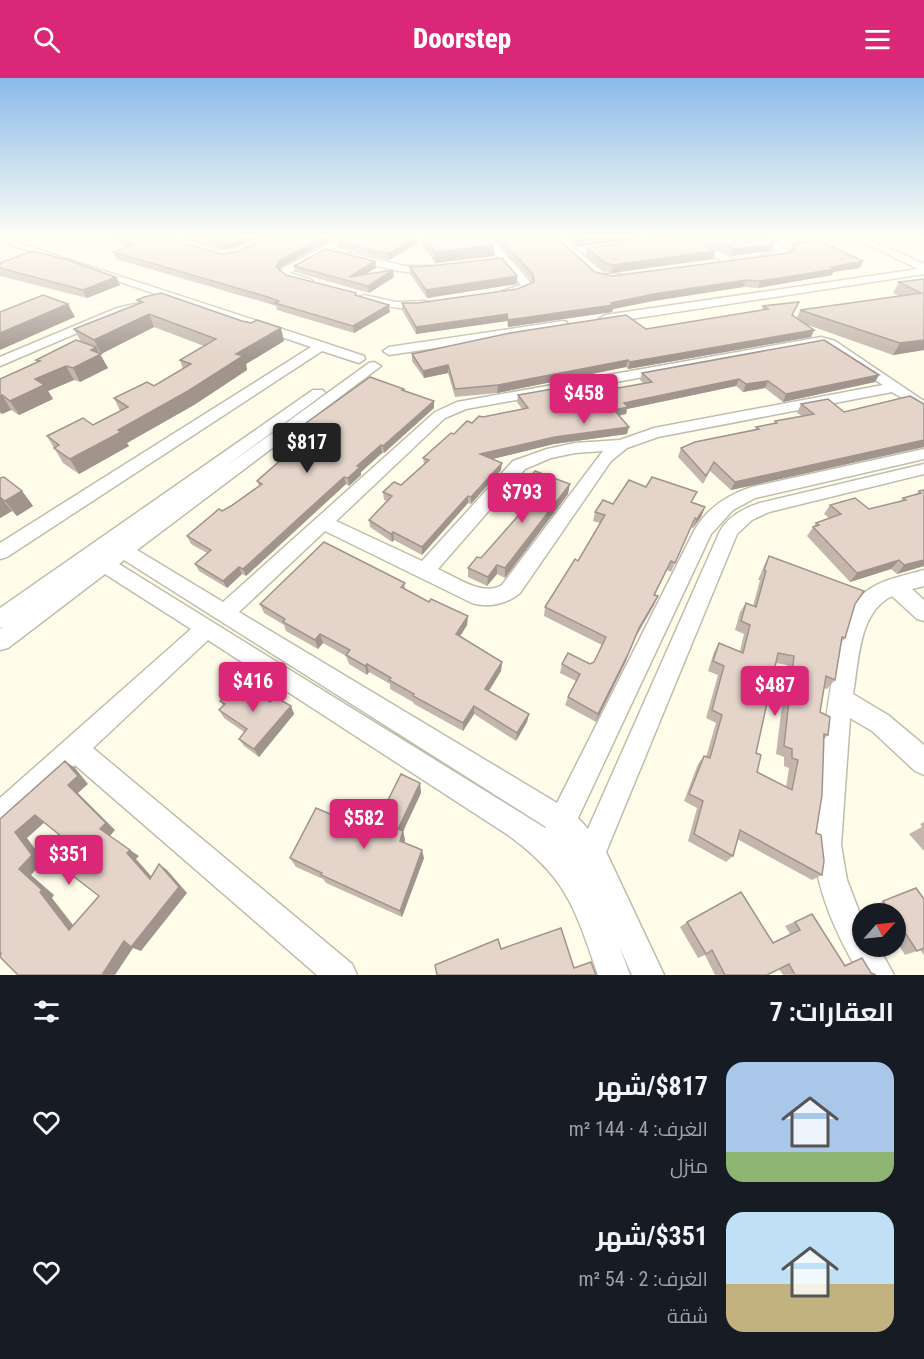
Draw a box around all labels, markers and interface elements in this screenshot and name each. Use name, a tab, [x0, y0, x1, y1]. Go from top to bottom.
icon: search	[30, 23, 63, 56]
text: Doorstep	[413, 23, 511, 55]
icon: menu	[861, 23, 894, 56]
pin: $458	[548, 374, 620, 425]
text: $458	[564, 381, 604, 405]
pin: $817	[271, 423, 343, 474]
text: $817	[287, 430, 327, 454]
pin: $793	[486, 473, 558, 524]
text: $793	[502, 480, 542, 504]
pin: $416	[217, 662, 289, 713]
pin: $487	[739, 666, 811, 717]
text: $416	[233, 669, 273, 693]
text: $487	[755, 673, 795, 697]
pin: $582	[328, 799, 400, 850]
text: $582	[344, 806, 384, 830]
pin: $351	[33, 835, 105, 886]
text: $351	[49, 842, 89, 866]
north arrow	[852, 903, 906, 957]
map controls	[852, 903, 906, 957]
icon: filters	[30, 995, 63, 1028]
text: العقارات: 7	[770, 997, 894, 1027]
text: $817/شهر	[596, 1071, 708, 1101]
icon: home	[774, 1086, 846, 1158]
icon: heart	[30, 1106, 63, 1139]
text: الغرف: 4 · 144 m²	[569, 1117, 708, 1141]
text: منزل	[670, 1154, 708, 1178]
text: $351/شهر	[596, 1221, 708, 1251]
icon: home	[774, 1236, 846, 1308]
icon: heart	[30, 1256, 63, 1289]
text: الغرف: 2 · 54 m²	[579, 1267, 708, 1291]
text: شقة	[667, 1304, 708, 1328]

